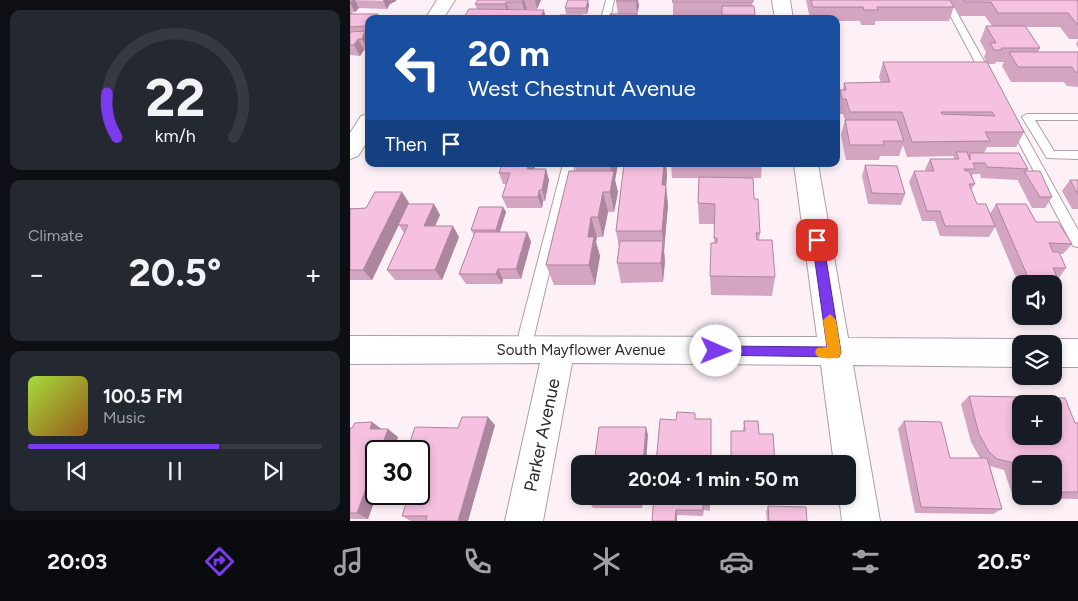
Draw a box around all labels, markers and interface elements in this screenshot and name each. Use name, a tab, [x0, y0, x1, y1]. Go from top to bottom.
text: 20 m	[468, 33, 550, 75]
icon: left	[385, 35, 450, 100]
text: 22	[145, 67, 205, 129]
text: West Chestnut Avenue	[468, 75, 696, 102]
text: km/h	[155, 125, 195, 146]
icon: arrive	[437, 130, 465, 158]
text: Then	[385, 133, 427, 156]
pin	[796, 219, 838, 261]
text: Climate	[28, 226, 83, 245]
icon: arrive	[803, 226, 831, 254]
text: 20.5°	[129, 250, 221, 296]
text: −	[28, 257, 45, 291]
text: +	[305, 257, 322, 291]
map controls	[1012, 275, 1062, 505]
button: sound	[1012, 275, 1062, 325]
position arrow	[689, 324, 741, 376]
button: layers	[1012, 335, 1062, 385]
street label: South Mayflower Avenue	[497, 341, 665, 359]
street label: Parker Avenue	[519, 376, 565, 494]
text: 100.5 FM	[103, 385, 183, 408]
button: +	[1012, 395, 1062, 445]
text: Music	[103, 408, 145, 427]
speed limit sign: 30	[365, 440, 430, 505]
button: −	[1012, 455, 1062, 505]
icon: previous	[63, 457, 91, 485]
icon: pause	[161, 457, 189, 485]
icon: next	[259, 457, 287, 485]
text: 20:04 · 1 min · 50 m	[628, 468, 799, 491]
icon: directions	[202, 544, 237, 579]
icon: music	[331, 544, 366, 579]
icon: phone	[460, 544, 495, 579]
icon: climate	[589, 544, 624, 579]
icon: car	[719, 544, 754, 579]
icon: filters	[848, 544, 883, 579]
text: 20:03	[47, 548, 107, 575]
text: 20.5°	[977, 548, 1031, 575]

